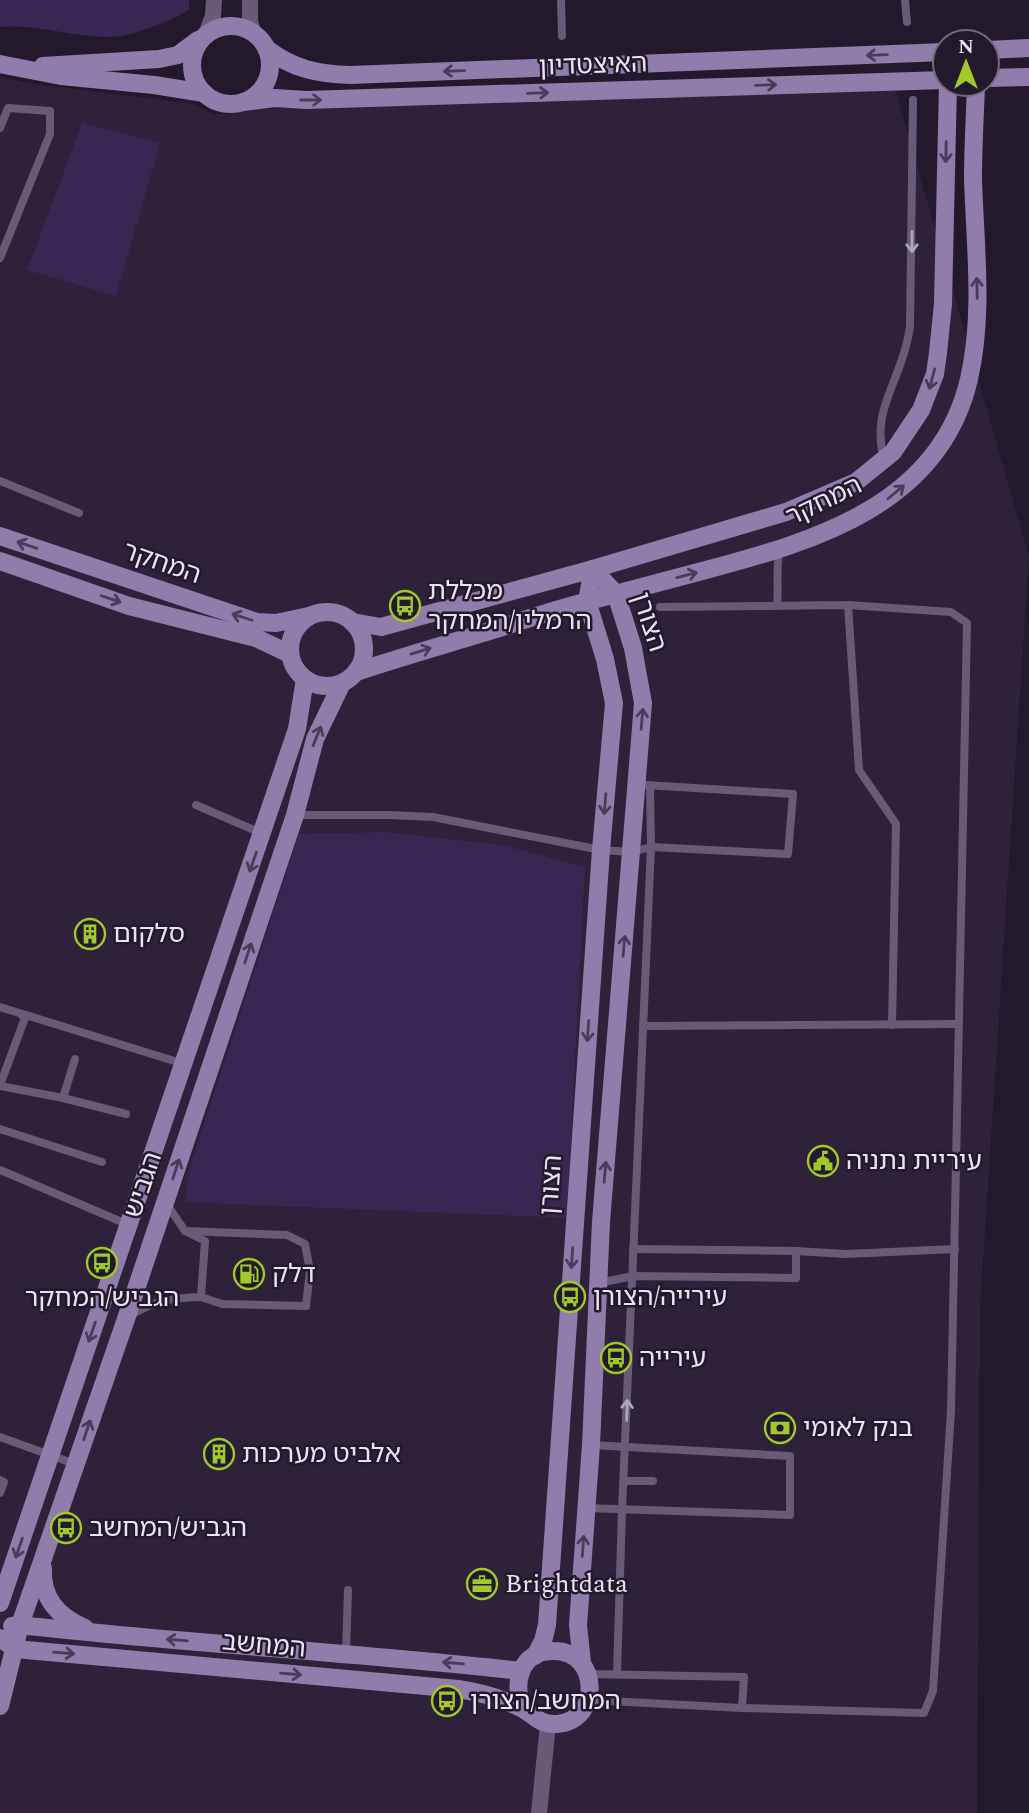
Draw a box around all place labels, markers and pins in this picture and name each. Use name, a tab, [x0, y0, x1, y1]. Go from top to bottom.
place label: מכללת הרמלין/המחקר	[428, 571, 592, 641]
bus stop icon: מכללת הרמלין/המחקר	[388, 589, 422, 623]
place label: סלקום	[113, 914, 185, 954]
building icon: סלקום	[73, 917, 107, 951]
place label: עיריית נתניה	[846, 1141, 982, 1181]
public building icon: עיריית נתניה	[806, 1144, 840, 1178]
bus stop icon: הגביש/המחקר	[85, 1246, 119, 1280]
place label: דלק	[272, 1254, 316, 1294]
fuel station icon: דלק	[232, 1257, 266, 1291]
place label: עירייה/הצורן	[593, 1277, 727, 1317]
place label: הגביש/המחקר	[25, 1278, 179, 1318]
bus stop icon: עירייה/הצורן	[553, 1280, 587, 1314]
place label: עירייה	[639, 1338, 706, 1378]
bus stop icon: עירייה	[599, 1341, 633, 1375]
place label: בנק לאומי	[803, 1408, 913, 1448]
bank icon: בנק לאומי	[763, 1411, 797, 1445]
place label: אלביט מערכות	[242, 1434, 401, 1474]
building icon: אלביט מערכות	[202, 1437, 236, 1471]
place label: הגביש/המחשב	[89, 1508, 247, 1548]
bus stop icon: הגביש/המחשב	[49, 1511, 83, 1545]
place label: Brightdata	[505, 1564, 628, 1604]
office icon: Brightdata	[465, 1567, 499, 1601]
place label: המחשב/הצורן	[470, 1681, 621, 1721]
bus stop icon: המחשב/הצורן	[430, 1684, 464, 1718]

